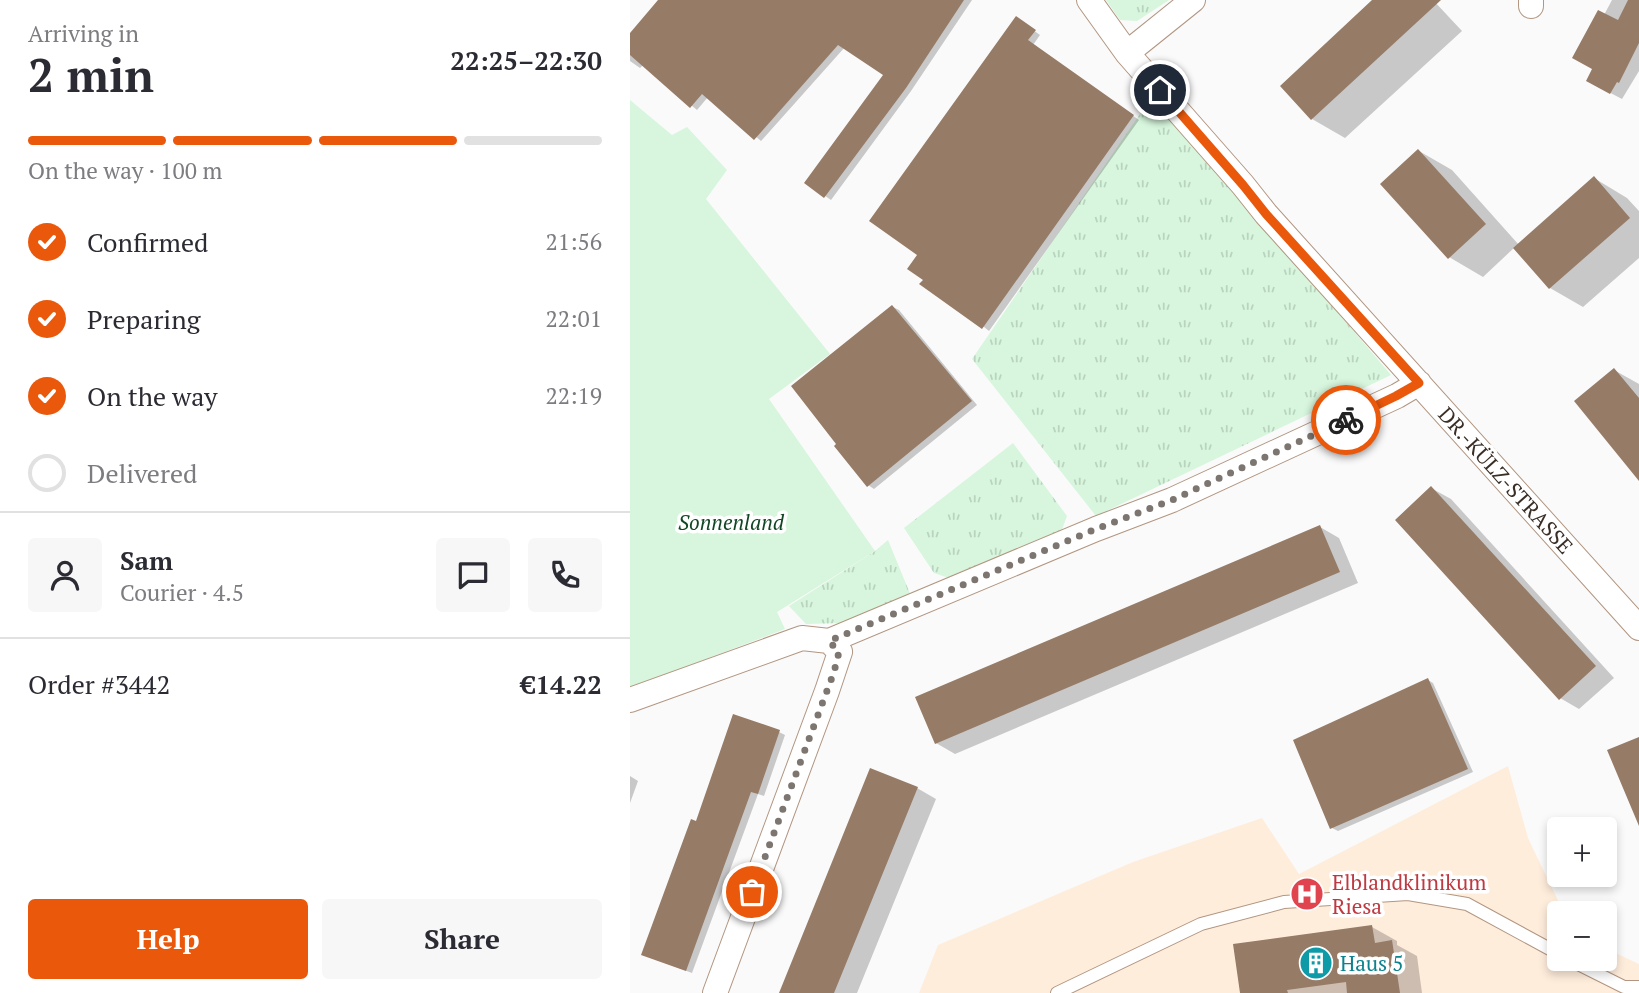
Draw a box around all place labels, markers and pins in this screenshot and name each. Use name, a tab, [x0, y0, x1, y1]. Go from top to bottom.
pin	[1130, 60, 1190, 120]
pin	[722, 862, 782, 922]
place label: Elblandklinikum Riesa	[1332, 868, 1486, 920]
hospital icon: Elblandklinikum Riesa	[1288, 875, 1326, 913]
building icon: Haus 5	[1297, 944, 1335, 982]
place label: Haus 5	[1340, 949, 1403, 977]

